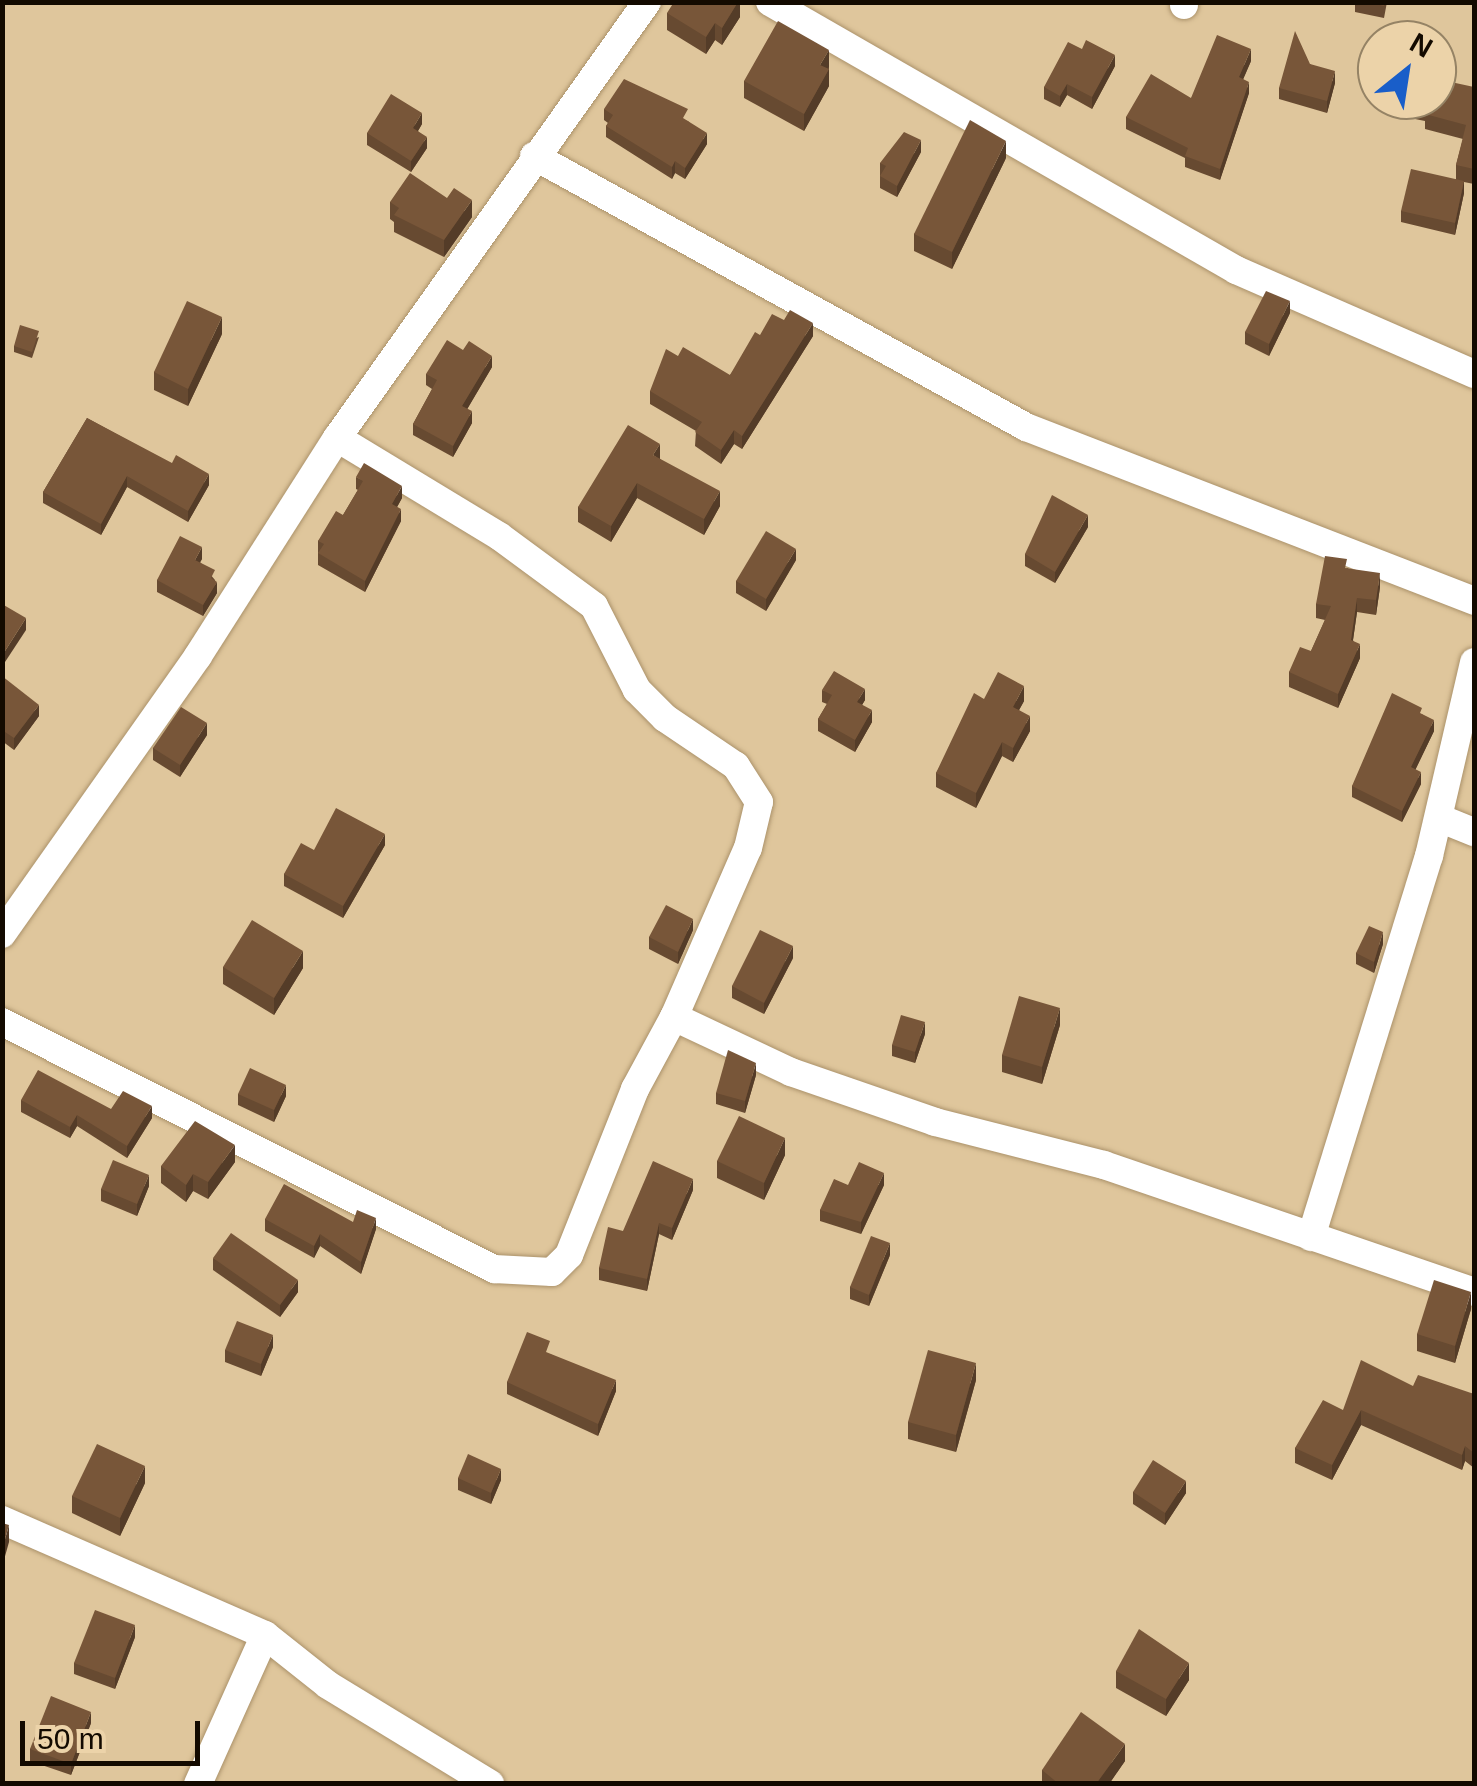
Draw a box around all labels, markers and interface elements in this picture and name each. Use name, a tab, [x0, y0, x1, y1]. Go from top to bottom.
north arrow	[1357, 20, 1457, 120]
text: N	[1405, 27, 1438, 64]
scale bar	[25, 1701, 205, 1763]
text: 50 m	[37, 1722, 104, 1755]

